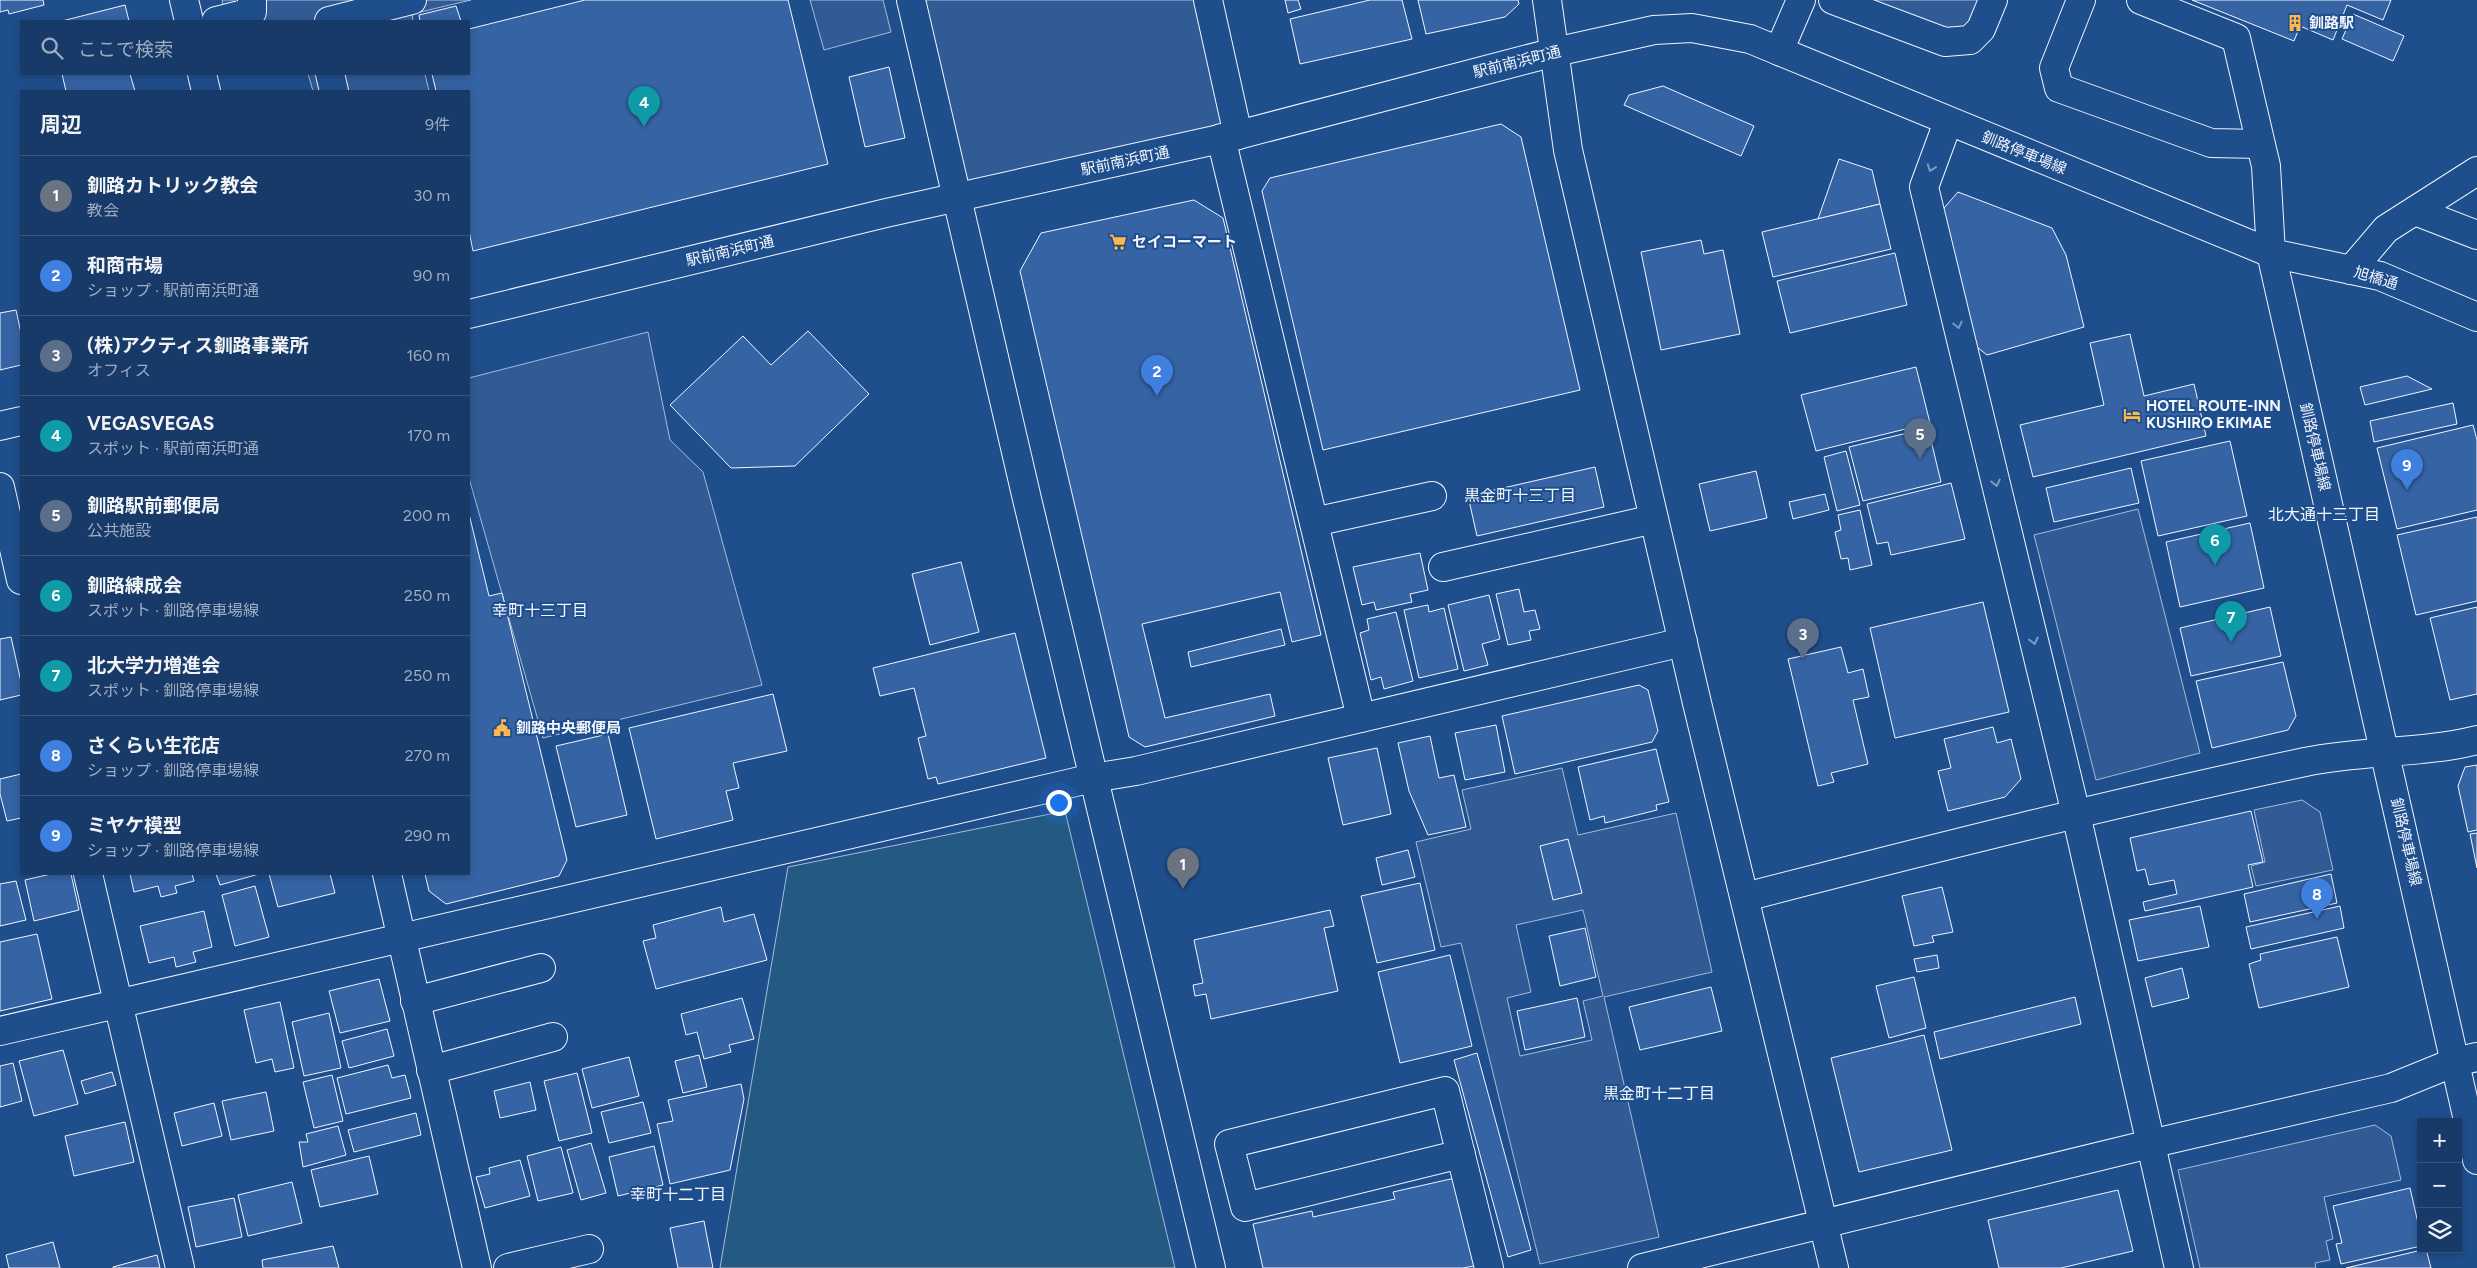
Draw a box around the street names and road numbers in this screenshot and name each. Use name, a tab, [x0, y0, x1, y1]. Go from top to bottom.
street label: 駅前南浜町通	[1471, 42, 1563, 82]
street label: 釧路停車場線	[1979, 128, 2069, 178]
street label: 駅前南浜町通	[1079, 143, 1171, 179]
street label: 駅前南浜町通	[684, 232, 776, 270]
street label: 旭橋通	[2352, 263, 2400, 293]
street label: 釧路停車場線	[2296, 401, 2334, 493]
street label: 釧路停車場線	[2387, 796, 2425, 888]

